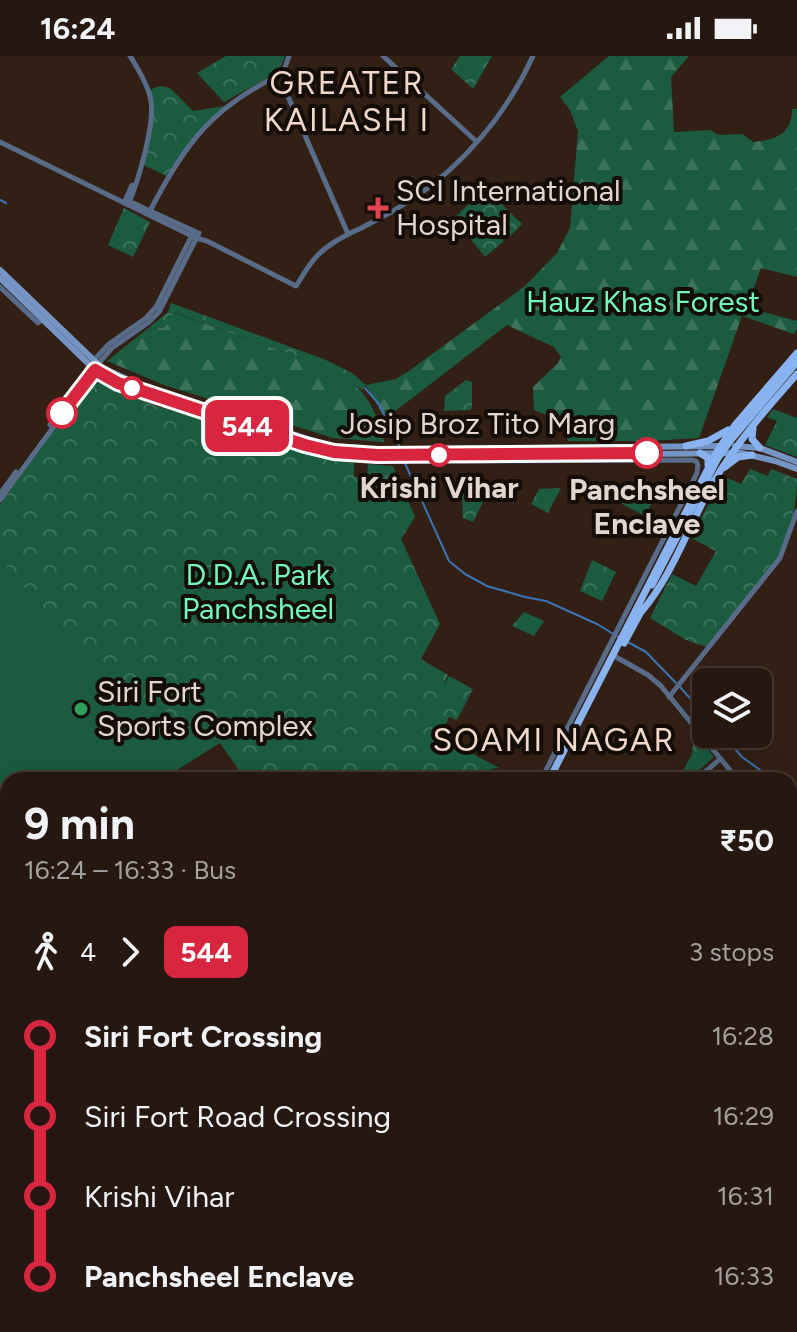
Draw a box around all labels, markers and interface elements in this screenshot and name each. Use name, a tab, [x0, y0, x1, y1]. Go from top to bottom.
text: 16:24	[40, 10, 115, 47]
district label: GREATER KAILASH I	[264, 64, 430, 139]
place label: SCI International Hospital	[396, 172, 621, 243]
marker: SCI International Hospital	[367, 197, 389, 219]
park label: Hauz Khas Forest	[526, 283, 760, 320]
unlabelled marker	[121, 377, 143, 399]
unlabelled marker	[47, 398, 77, 428]
line badge: 544	[201, 400, 293, 452]
street label: Josip Broz Tito Marg	[341, 405, 615, 442]
text: 544	[221, 409, 273, 443]
marker: Panchsheel Enclave	[632, 438, 662, 468]
marker: Krishi Vihar	[428, 444, 450, 466]
place label: Krishi Vihar	[359, 469, 519, 506]
place label: Panchsheel Enclave	[569, 471, 725, 542]
park label: D.D.A. Park Panchsheel	[182, 556, 334, 627]
map controls	[692, 668, 772, 748]
button: layers	[692, 668, 772, 748]
place label: Siri Fort Sports Complex	[97, 673, 313, 744]
marker: Siri Fort Sports Complex	[72, 700, 90, 718]
district label: SOAMI NAGAR	[432, 721, 676, 759]
text: 9 min	[24, 797, 135, 850]
text: ₹50	[719, 822, 774, 859]
text: 16:24 – 16:33 · Bus	[24, 854, 236, 886]
icon: walk	[24, 930, 68, 974]
icon: forward	[108, 930, 152, 974]
text: 544	[180, 935, 232, 969]
text: 4	[80, 936, 96, 968]
text: 3 stops	[689, 936, 774, 968]
text: Siri Fort Crossing	[84, 1018, 322, 1055]
text: 16:28	[711, 1020, 774, 1052]
text: Siri Fort Road Crossing	[84, 1098, 391, 1135]
text: 16:29	[713, 1100, 774, 1132]
text: Krishi Vihar	[84, 1178, 234, 1215]
text: 16:31	[717, 1180, 774, 1212]
text: Panchsheel Enclave	[84, 1258, 354, 1295]
text: 16:33	[714, 1260, 774, 1292]

